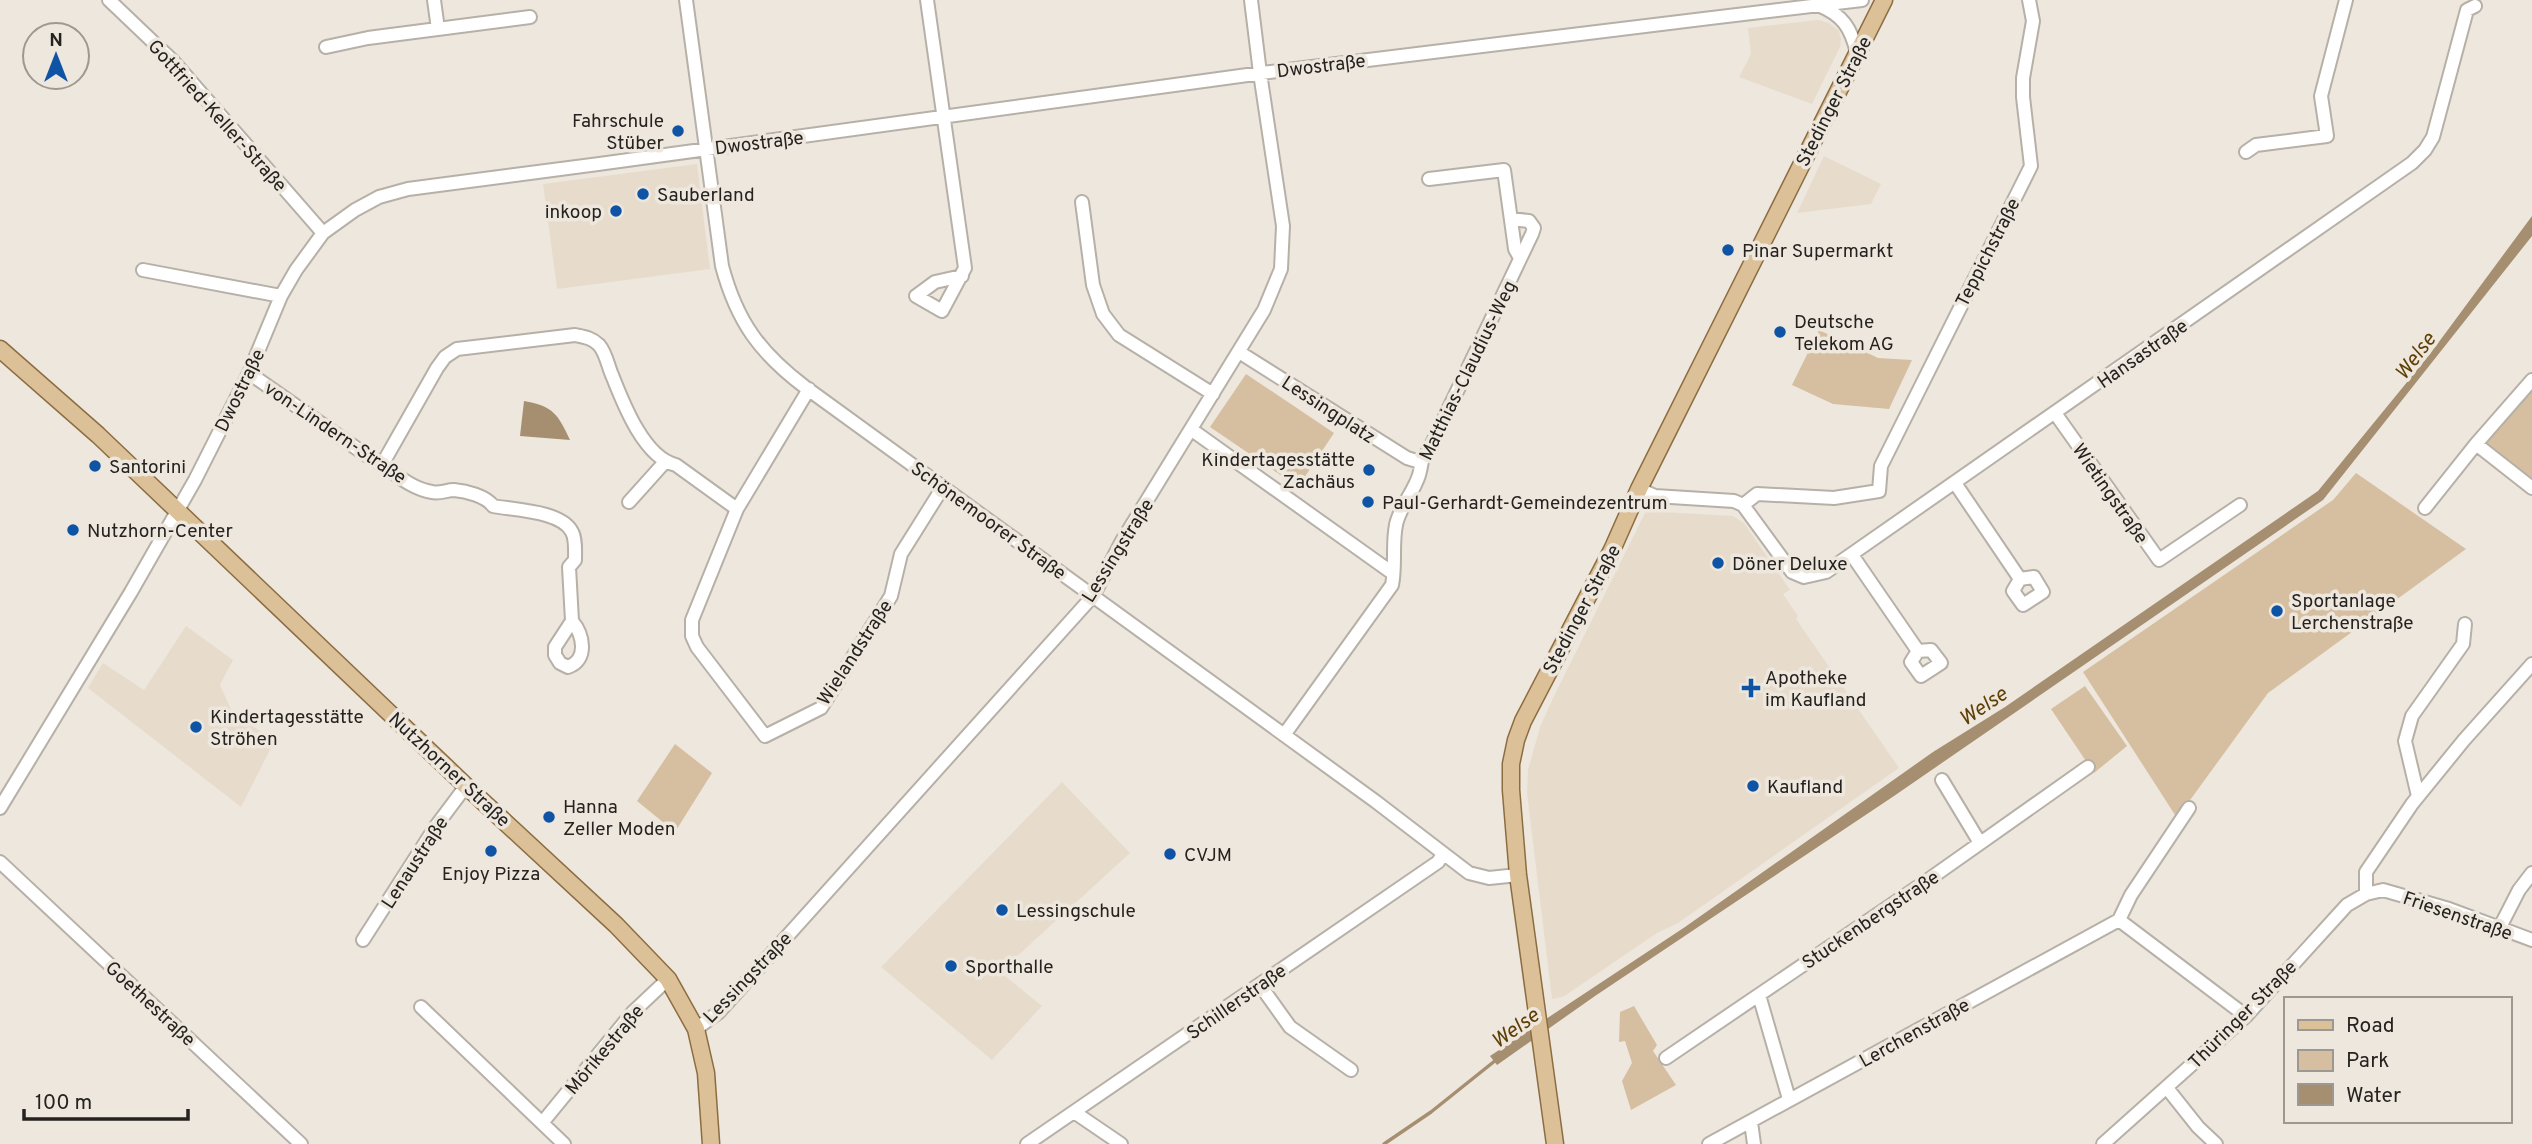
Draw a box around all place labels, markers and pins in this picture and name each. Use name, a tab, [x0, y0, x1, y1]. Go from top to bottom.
place label: Fahrschule Stüber	[572, 110, 665, 156]
marker: Fahrschule Stüber	[670, 123, 686, 139]
place label: Sauberland	[657, 184, 755, 208]
marker: Sauberland	[635, 186, 651, 202]
place label: inkoop	[545, 201, 602, 225]
marker: inkoop	[608, 203, 624, 219]
place label: Pinar Supermarkt	[1742, 240, 1893, 264]
marker: Pinar Supermarkt	[1720, 242, 1736, 258]
place label: Deutsche Telekom AG	[1794, 311, 1894, 357]
marker: Deutsche Telekom AG	[1772, 324, 1788, 340]
place label: Kindertagesstätte Zachäus	[1201, 449, 1355, 495]
place label: Santorini	[109, 456, 186, 480]
marker: Santorini	[87, 458, 103, 474]
marker: Kindertagesstätte Zachäus	[1361, 462, 1377, 478]
place label: Paul-Gerhardt-Gemeindezentrum	[1382, 492, 1668, 516]
marker: Paul-Gerhardt-Gemeindezentrum	[1360, 494, 1376, 510]
place label: Nutzhorn-Center	[87, 520, 233, 544]
marker: Nutzhorn-Center	[65, 522, 81, 538]
place label: Döner Deluxe	[1732, 553, 1847, 577]
marker: Döner Deluxe	[1710, 555, 1726, 571]
place label: Sportanlage Lerchenstraße	[2291, 590, 2413, 636]
marker: Sportanlage Lerchenstraße	[2269, 603, 2285, 619]
place label: Apotheke im Kaufland	[1765, 667, 1867, 713]
marker: Apotheke im Kaufland	[1743, 680, 1759, 696]
place label: Kindertagesstätte Ströhen	[210, 706, 364, 752]
marker: Kindertagesstätte Ströhen	[188, 719, 204, 735]
place label: Kaufland	[1767, 776, 1843, 800]
marker: Kaufland	[1745, 778, 1761, 794]
place label: Hanna Zeller Moden	[563, 796, 675, 842]
marker: Hanna Zeller Moden	[541, 809, 557, 825]
marker: Enjoy Pizza	[483, 843, 499, 859]
place label: CVJM	[1184, 844, 1232, 868]
marker: CVJM	[1162, 846, 1178, 862]
place label: Enjoy Pizza	[442, 863, 540, 887]
place label: Lessingschule	[1016, 900, 1136, 924]
marker: Lessingschule	[994, 902, 1010, 918]
place label: Sporthalle	[965, 956, 1053, 980]
marker: Sporthalle	[943, 958, 959, 974]

